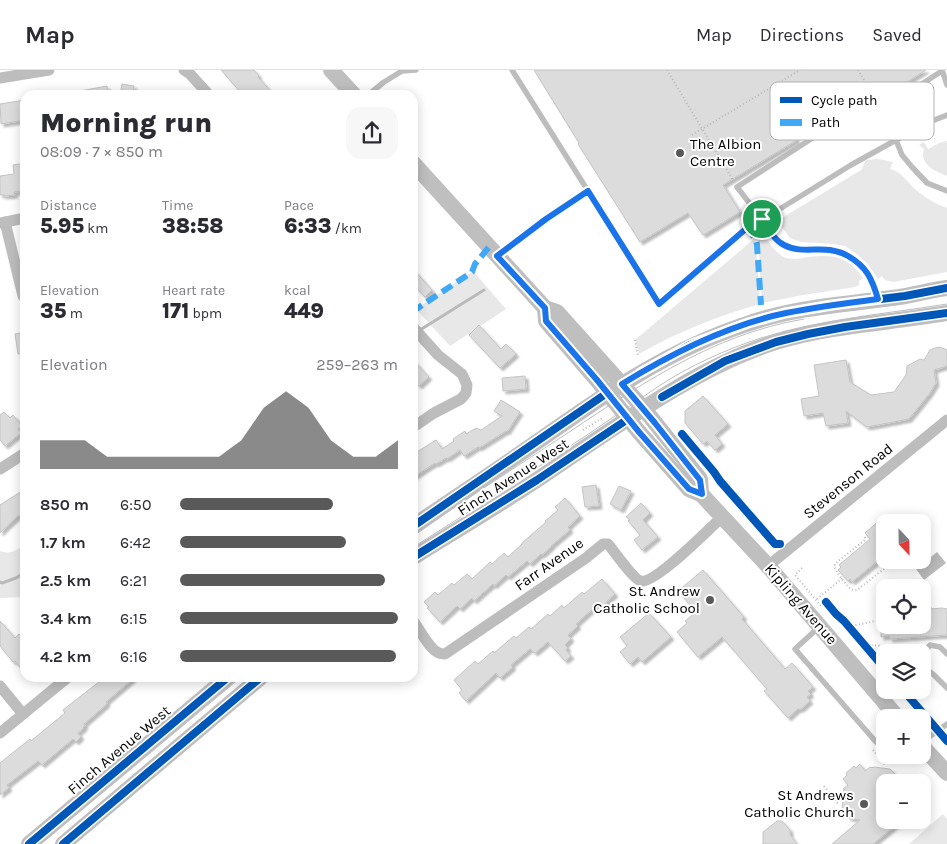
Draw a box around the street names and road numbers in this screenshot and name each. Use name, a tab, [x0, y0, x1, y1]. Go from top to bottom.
street label: Finch Avenue West	[454, 434, 572, 520]
street label: Stevenson Road	[800, 439, 896, 523]
street label: Farr Avenue	[511, 534, 587, 594]
street label: Kipling Avenue	[761, 560, 841, 648]
street label: Finch Avenue West	[64, 701, 174, 798]

